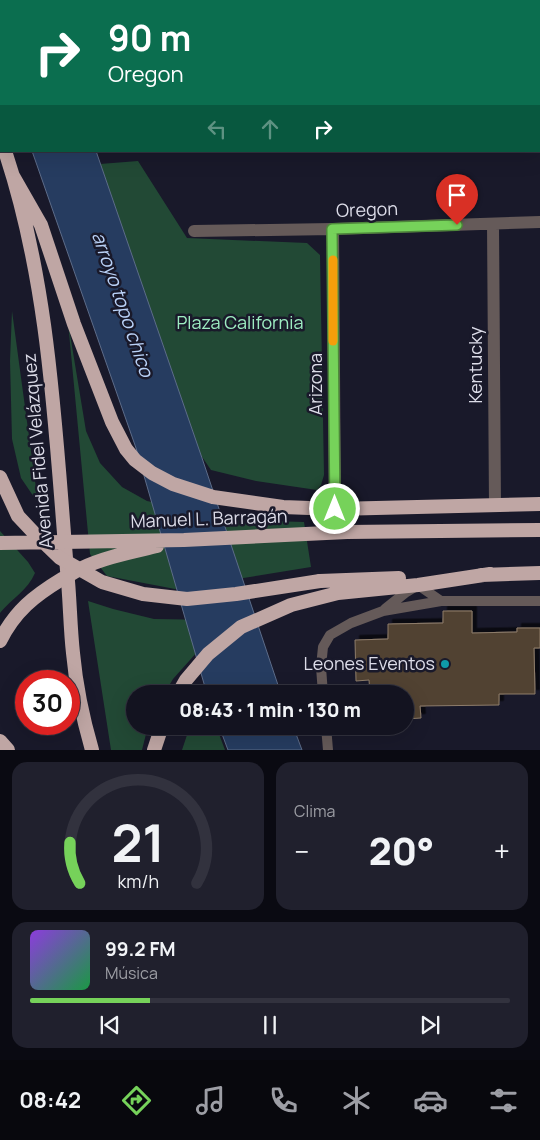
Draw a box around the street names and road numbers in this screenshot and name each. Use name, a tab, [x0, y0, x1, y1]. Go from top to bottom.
street label: Oregon	[336, 196, 398, 222]
street label: Kentucky	[463, 326, 487, 404]
street label: Avenida Fidel Velázquez	[17, 352, 58, 550]
street label: Arizona	[303, 353, 327, 415]
street label: Manuel L. Barragán	[130, 503, 288, 533]

